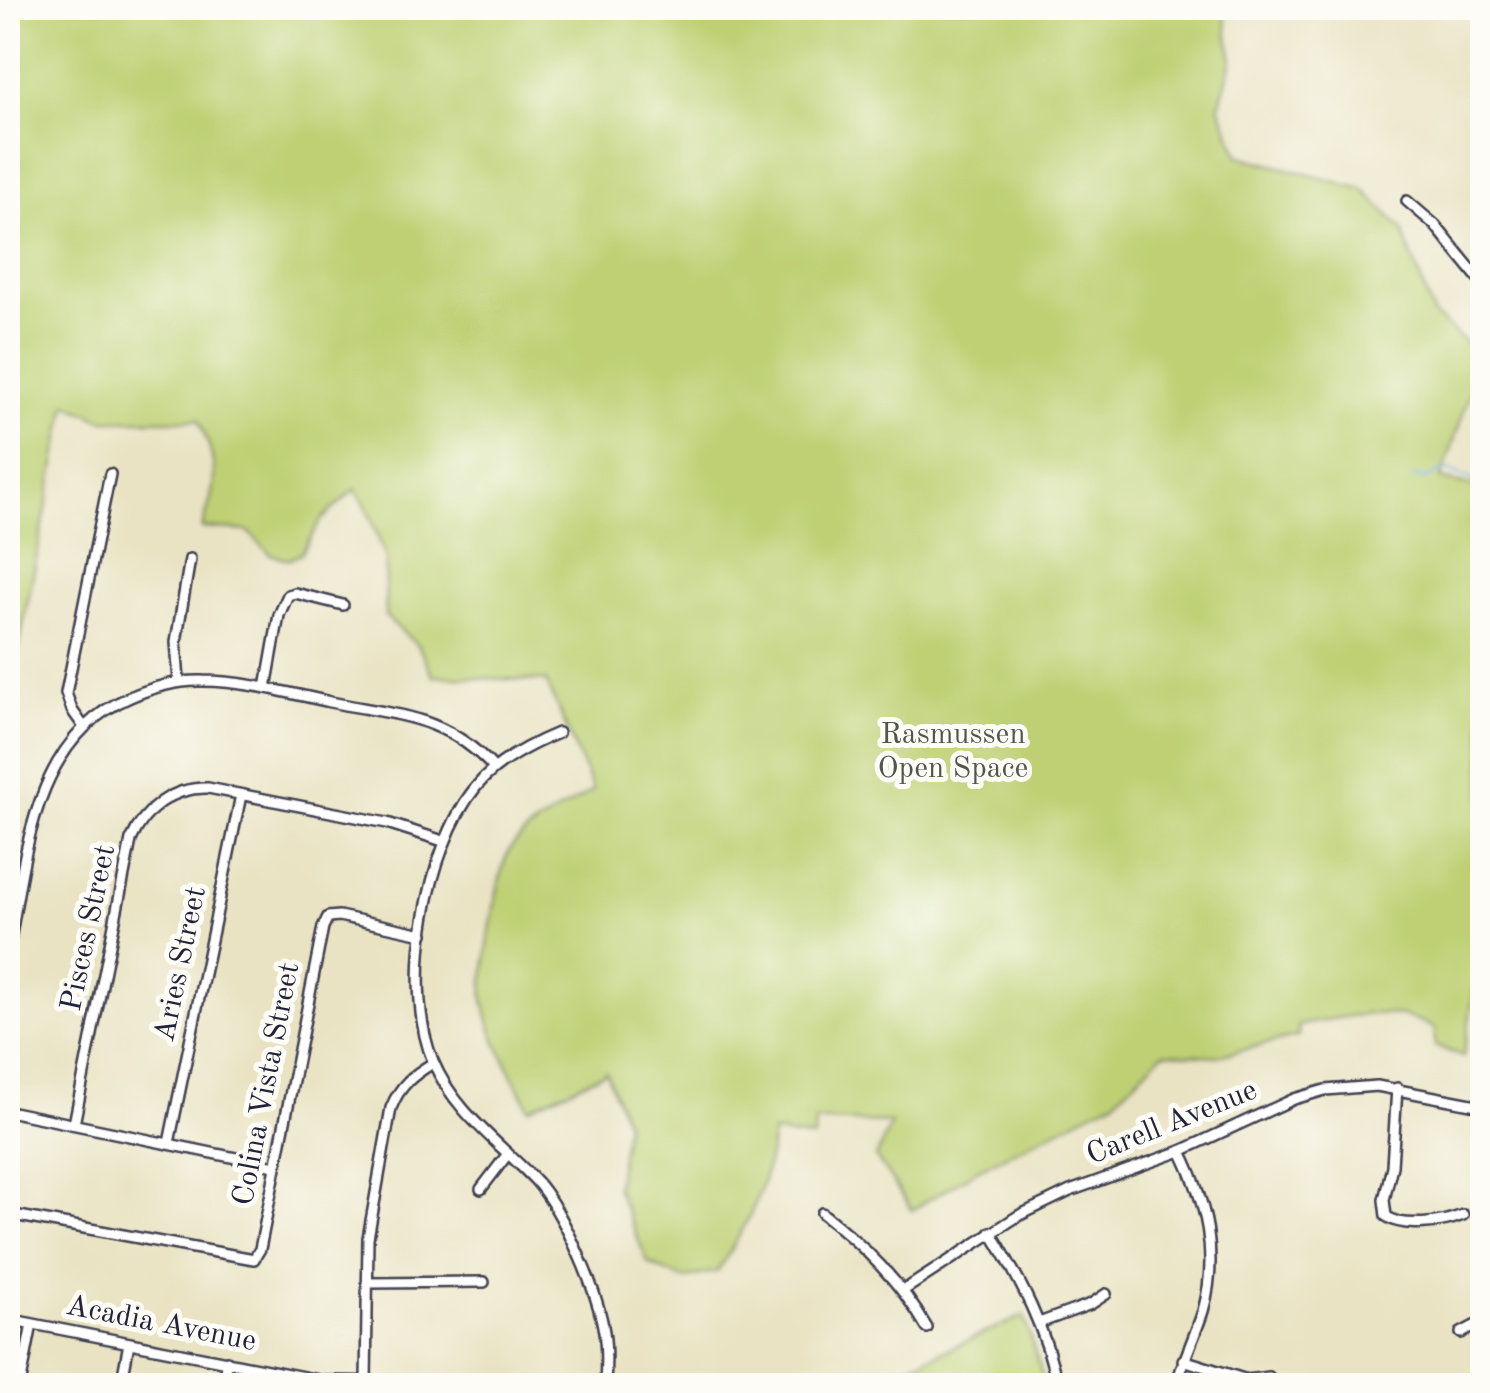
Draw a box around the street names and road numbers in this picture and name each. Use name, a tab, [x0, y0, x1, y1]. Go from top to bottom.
street label: Pisces Street	[57, 842, 121, 1014]
street label: Aries Street	[150, 884, 212, 1044]
street label: Colina Vista Street	[229, 960, 305, 1208]
street label: Carell Avenue	[1083, 1075, 1261, 1171]
street label: Acadia Avenue	[63, 1291, 259, 1357]

